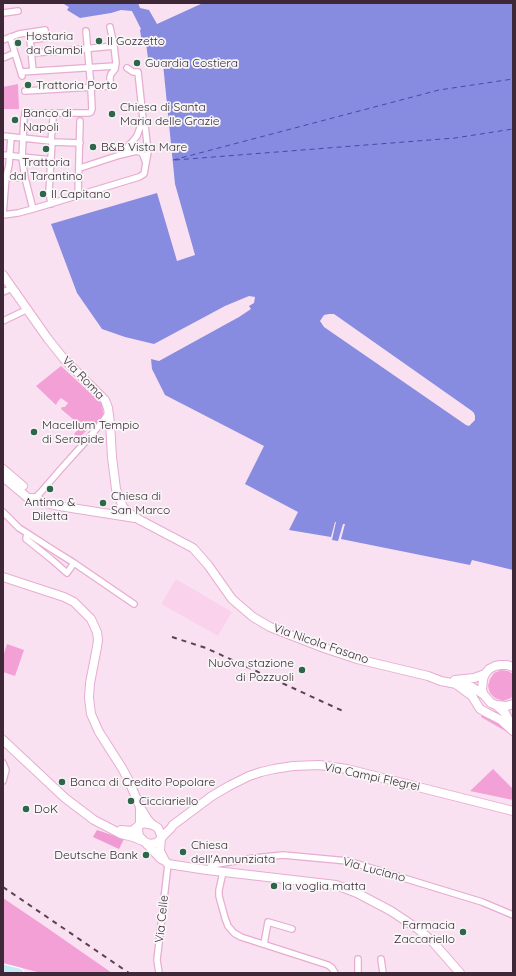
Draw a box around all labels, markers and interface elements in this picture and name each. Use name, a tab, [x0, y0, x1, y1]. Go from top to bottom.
place label: Hostaria da Giambi	[26, 29, 83, 57]
place label: Il Gozzetto	[107, 34, 165, 48]
marker: Il Gozzetto	[94, 36, 104, 46]
marker: Hostaria da Giambi	[13, 38, 23, 48]
place label: Guardia Costiera	[145, 56, 238, 70]
marker: Guardia Costiera	[132, 58, 142, 68]
place label: Trattoria Porto	[36, 78, 117, 92]
marker: Trattoria Porto	[23, 80, 33, 90]
place label: Chiesa di Santa Maria delle Grazie	[120, 100, 220, 128]
place label: Banco di Napoli	[23, 106, 72, 134]
marker: Chiesa di Santa Maria delle Grazie	[107, 109, 117, 119]
marker: Banco di Napoli	[10, 115, 20, 125]
place label: B&B Vista Mare	[101, 140, 187, 154]
marker: B&B Vista Mare	[88, 142, 98, 152]
marker: Trattoria dal Tarantino	[41, 144, 51, 154]
place label: Trattoria dal Tarantino	[9, 155, 83, 183]
place label: Il Capitano	[51, 187, 111, 201]
marker: Il Capitano	[38, 189, 48, 199]
street label: Via Roma	[59, 353, 107, 403]
place label: Macellum Tempio di Serapide	[42, 418, 139, 446]
marker: Macellum Tempio di Serapide	[29, 427, 39, 437]
marker: Antimo & Diletta	[45, 484, 55, 494]
place label: Chiesa di San Marco	[111, 489, 170, 517]
place label: Antimo & Diletta	[25, 495, 75, 523]
marker: Chiesa di San Marco	[98, 498, 108, 508]
street label: Via Nicola Fasano	[271, 621, 371, 667]
place label: Nuova stazione di Pozzuoli	[208, 656, 294, 684]
marker: Nuova stazione di Pozzuoli	[297, 665, 307, 675]
street label: Via Campi Flegrei	[323, 760, 421, 794]
place label: Banca di Credito Popolare	[70, 775, 215, 789]
marker: Banca di Credito Popolare	[57, 777, 67, 787]
place label: Cicciariello	[139, 794, 198, 808]
marker: Cicciariello	[126, 796, 136, 806]
place label: DoK	[34, 802, 58, 816]
marker: DoK	[21, 804, 31, 814]
place label: Chiesa dell'Annunziata	[191, 838, 275, 866]
marker: Chiesa dell'Annunziata	[178, 847, 188, 857]
place label: Deutsche Bank	[54, 848, 138, 862]
marker: Deutsche Bank	[141, 850, 151, 860]
street label: Via Luciano	[341, 855, 407, 885]
place label: la voglia matta	[282, 879, 366, 893]
marker: la voglia matta	[269, 881, 279, 891]
street label: Via Celle	[152, 894, 172, 944]
place label: Farmacia Zaccariello	[394, 918, 455, 946]
marker: Farmacia Zaccariello	[458, 927, 468, 937]

